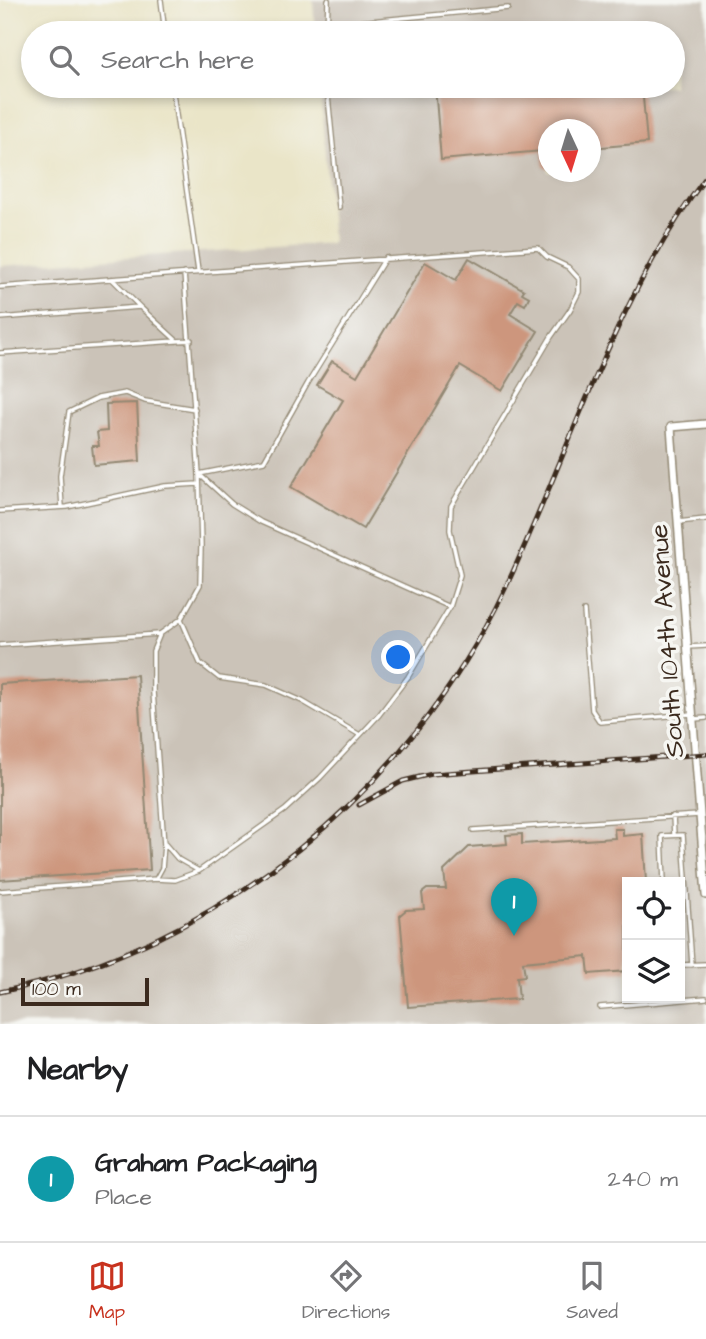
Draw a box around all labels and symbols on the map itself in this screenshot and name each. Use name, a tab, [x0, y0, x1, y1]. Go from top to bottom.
north arrow	[538, 119, 601, 182]
street label: South 104th Avenue	[641, 523, 693, 759]
your location	[381, 640, 415, 674]
pin: 1	[491, 878, 537, 936]
scale bar	[21, 975, 149, 1007]

